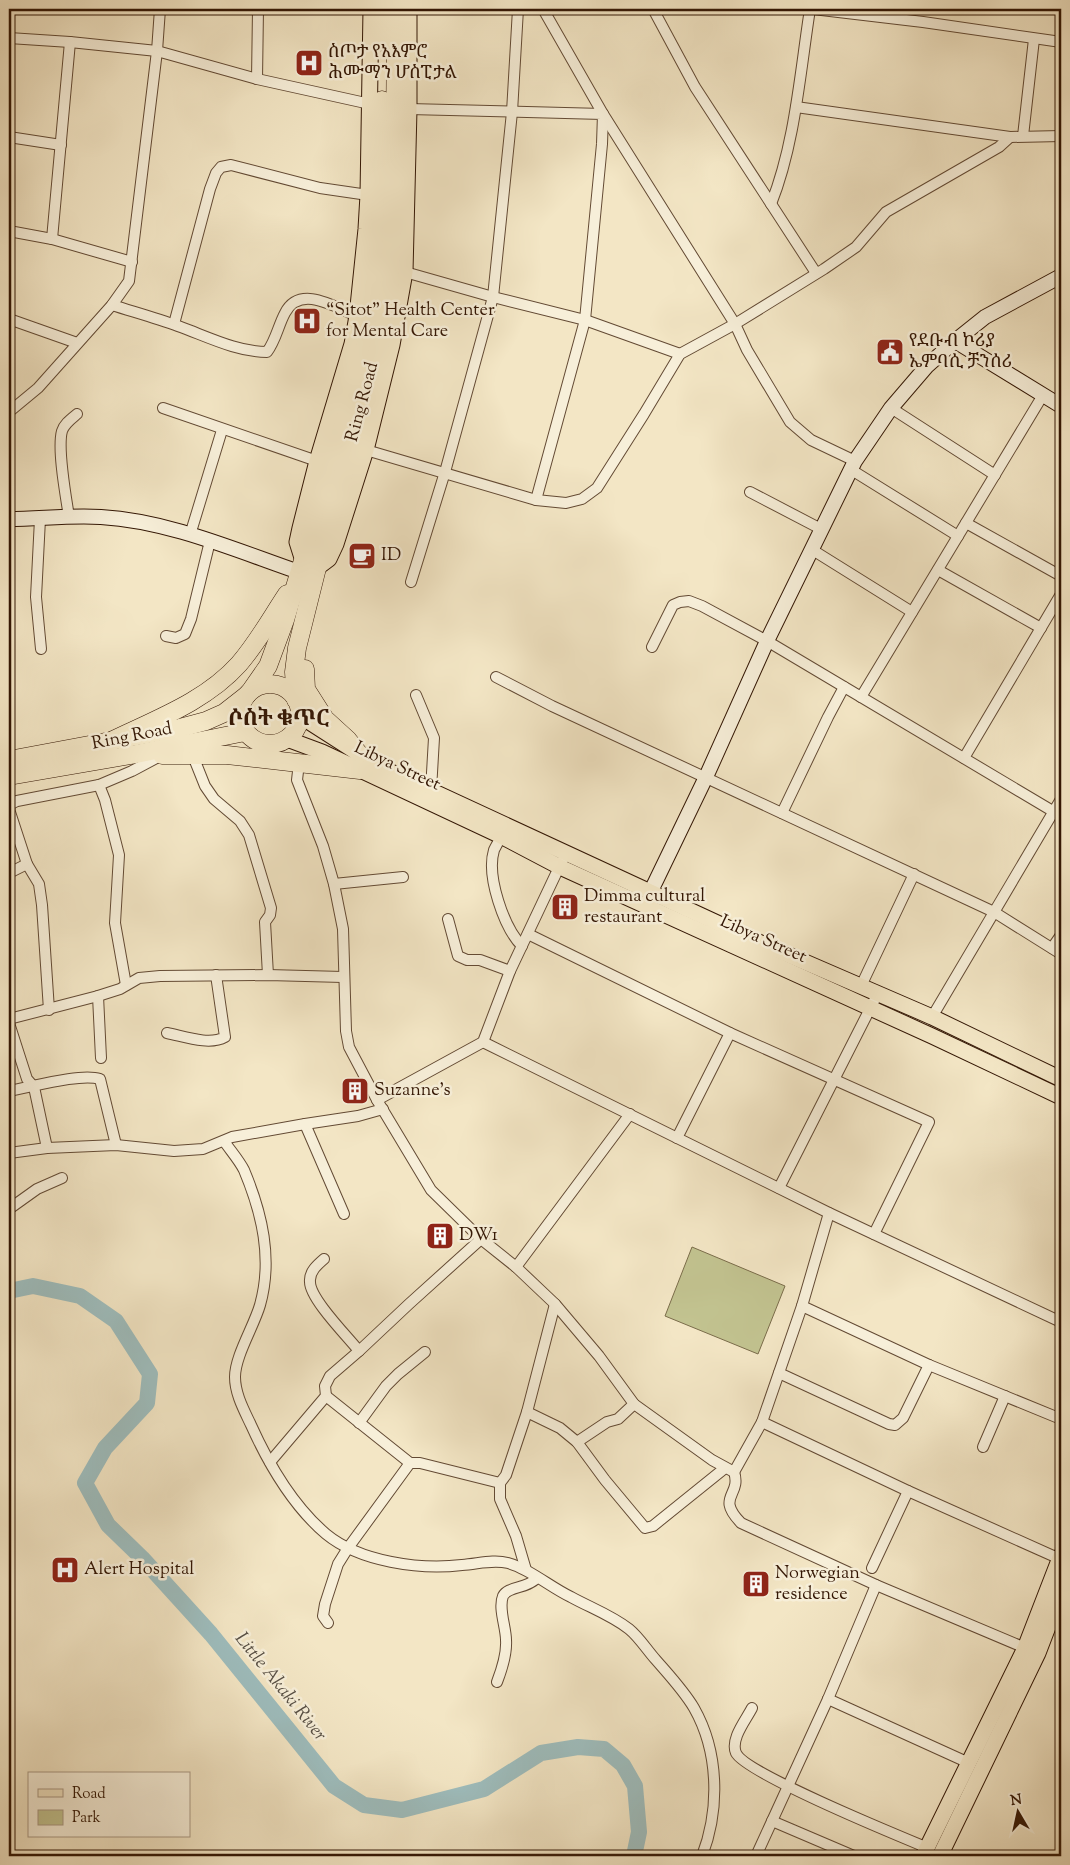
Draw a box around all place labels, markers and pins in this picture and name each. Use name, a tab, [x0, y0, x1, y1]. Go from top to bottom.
place label: ስጦታ የአእምሮ ሕሙማን ሆስፒታል	[328, 40, 457, 87]
hospital icon: ስጦታ የአእምሮ ሕሙማን ሆስፒታል	[294, 48, 324, 78]
place label: “Sitot” Health Center for Mental Care	[326, 298, 495, 345]
hospital icon: “Sitot” Health Center for Mental Care	[292, 306, 322, 336]
place label: የደቡብ ኮሪያ ኤምባሲ ቻንሰሪ	[909, 329, 1012, 376]
public building icon: የደቡብ ኮሪያ ኤምባሲ ቻንሰሪ	[875, 337, 905, 367]
cafe icon: ID	[347, 541, 377, 571]
place label: ID	[381, 543, 401, 569]
place label: Dimma cultural restaurant	[584, 884, 705, 931]
building icon: Dimma cultural restaurant	[550, 892, 580, 922]
building icon: Suzanne's	[340, 1076, 370, 1106]
place label: Suzanne's	[374, 1078, 451, 1104]
building icon: DW1	[425, 1221, 455, 1251]
place label: DW1	[459, 1223, 498, 1249]
hospital icon: Alert Hospital	[50, 1555, 80, 1585]
place label: Alert Hospital	[84, 1557, 194, 1583]
place label: Norwegian residence	[775, 1561, 860, 1608]
building icon: Norwegian residence	[741, 1569, 771, 1599]

